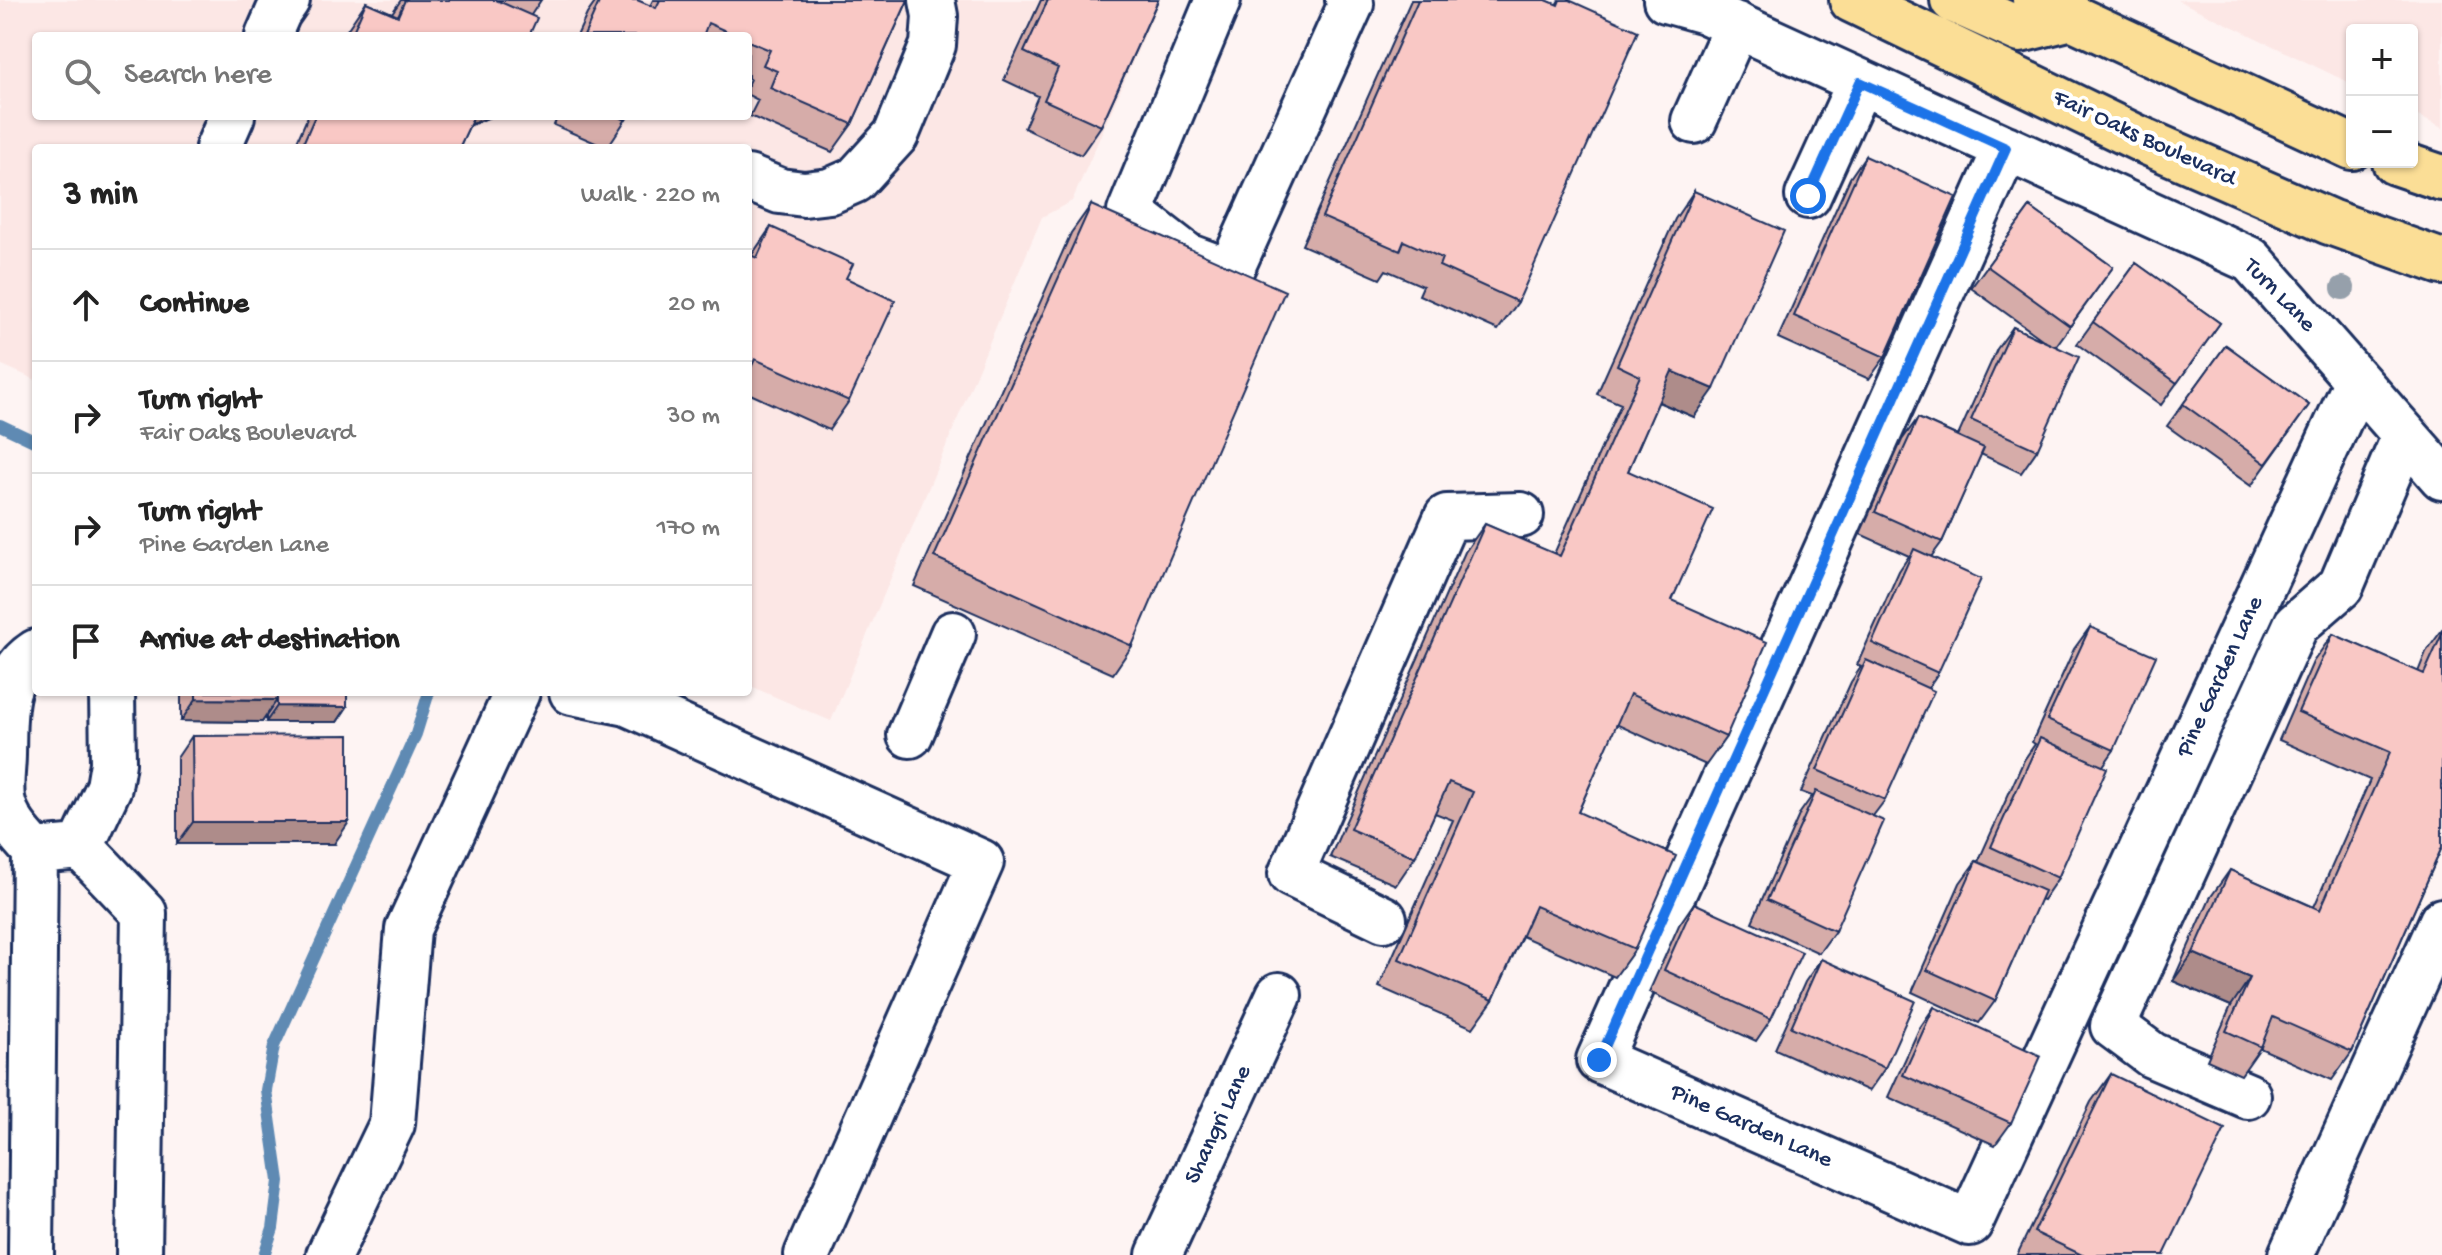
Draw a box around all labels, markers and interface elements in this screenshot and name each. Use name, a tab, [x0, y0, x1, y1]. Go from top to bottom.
map controls	[2346, 24, 2418, 168]
button: +	[2346, 24, 2418, 96]
search box	[32, 32, 752, 120]
icon: search	[60, 54, 104, 98]
text: Search here	[124, 59, 272, 94]
street label: Fair Oaks Boulevard	[2047, 84, 2242, 195]
button: −	[2346, 96, 2418, 168]
text: 3 min	[64, 176, 137, 216]
route start	[1790, 178, 1826, 214]
text: Walk · 220 m	[581, 181, 720, 212]
street label: Turn Lane	[2235, 251, 2322, 340]
icon: ahead	[64, 283, 108, 327]
text: Continue	[140, 288, 249, 323]
text: 20 m	[668, 290, 720, 321]
text: Turn right	[140, 384, 260, 419]
icon: right	[64, 395, 108, 439]
text: 30 m	[667, 402, 720, 433]
text: Fair Oaks Boulevard	[140, 419, 355, 450]
text: Turn right	[140, 496, 260, 531]
icon: right	[64, 507, 108, 551]
text: 170 m	[657, 514, 720, 545]
text: Pine Garden Lane	[140, 531, 329, 562]
street label: Pine Garden Lane	[2171, 591, 2271, 763]
icon: arrive	[64, 619, 108, 663]
text: Arrive at destination	[140, 624, 400, 659]
route end	[1581, 1042, 1617, 1078]
street label: Shangri Lane	[1179, 1060, 1259, 1189]
street label: Pine Garden Lane	[1665, 1078, 1837, 1176]

